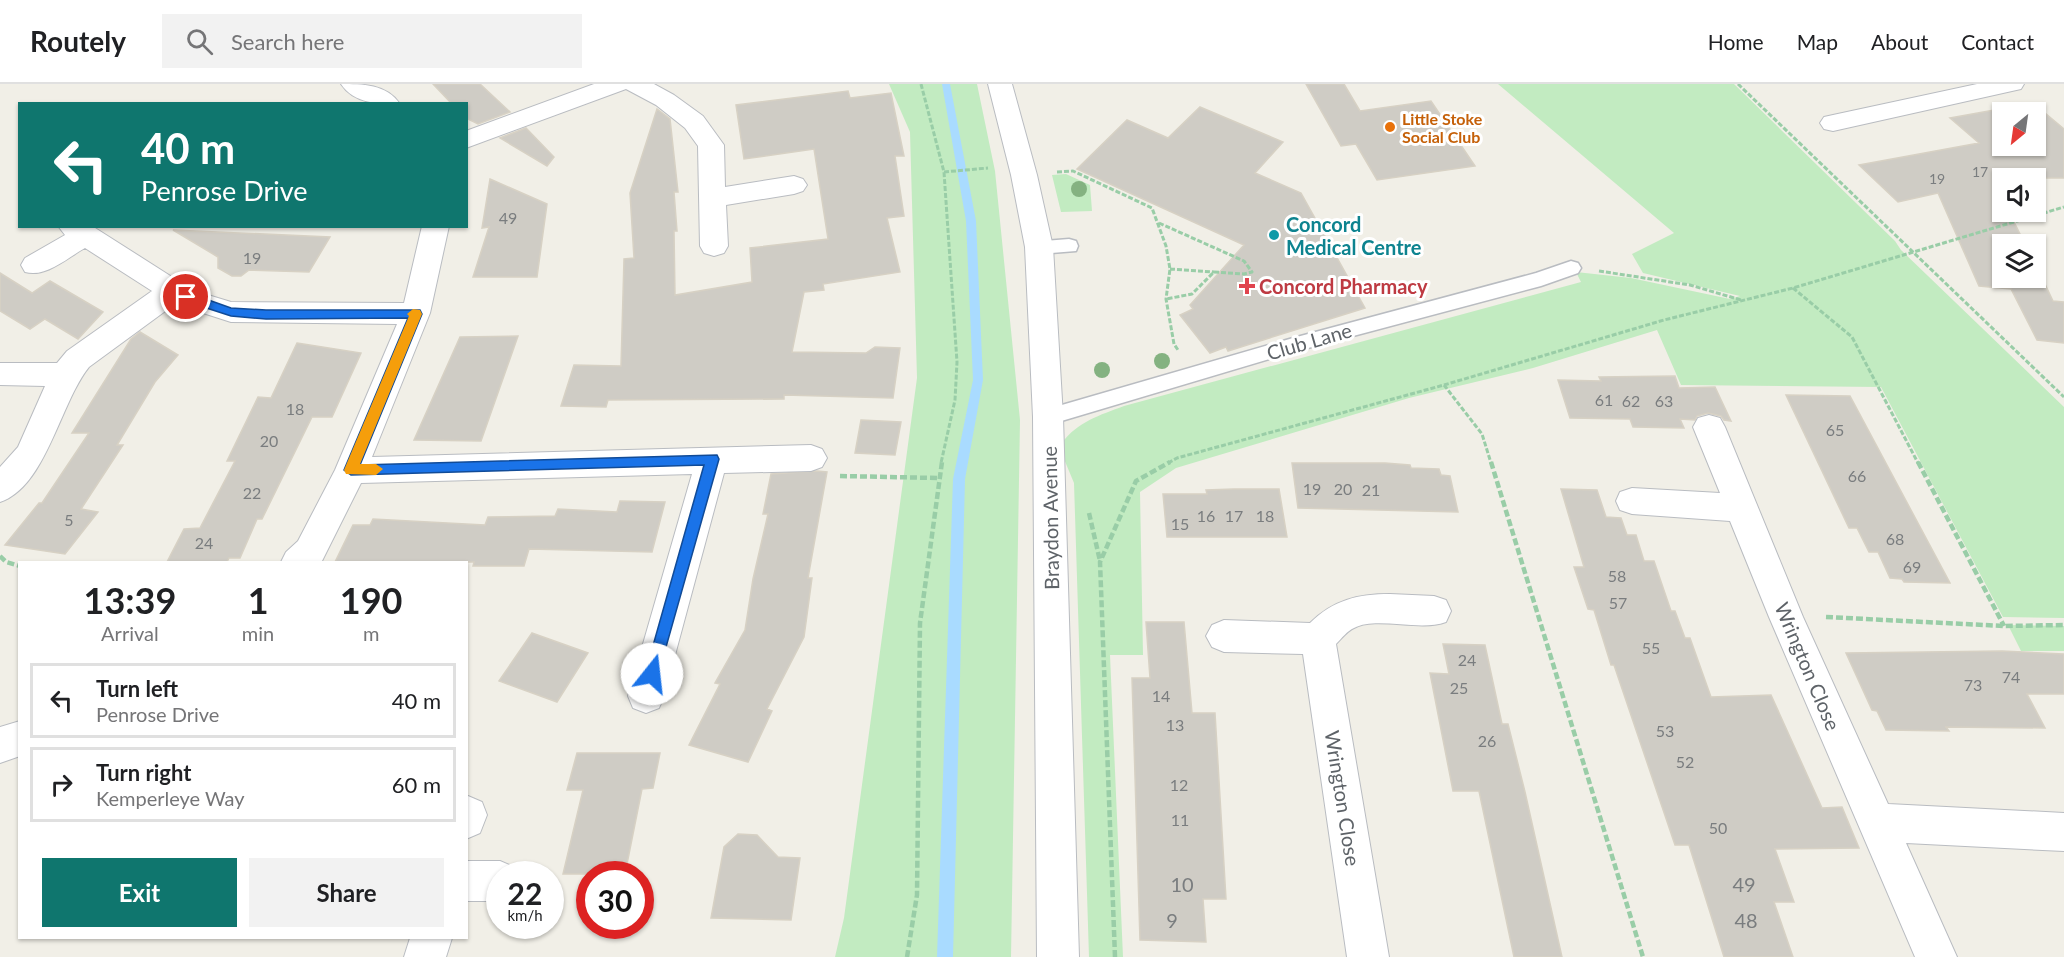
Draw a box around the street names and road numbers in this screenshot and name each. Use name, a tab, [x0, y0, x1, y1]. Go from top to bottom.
street label: Club Lane	[1264, 317, 1354, 365]
street label: Braydon Avenue	[1037, 446, 1063, 590]
street label: Wrington Close	[1770, 598, 1846, 734]
street label: Wrington Close	[1320, 729, 1366, 867]

